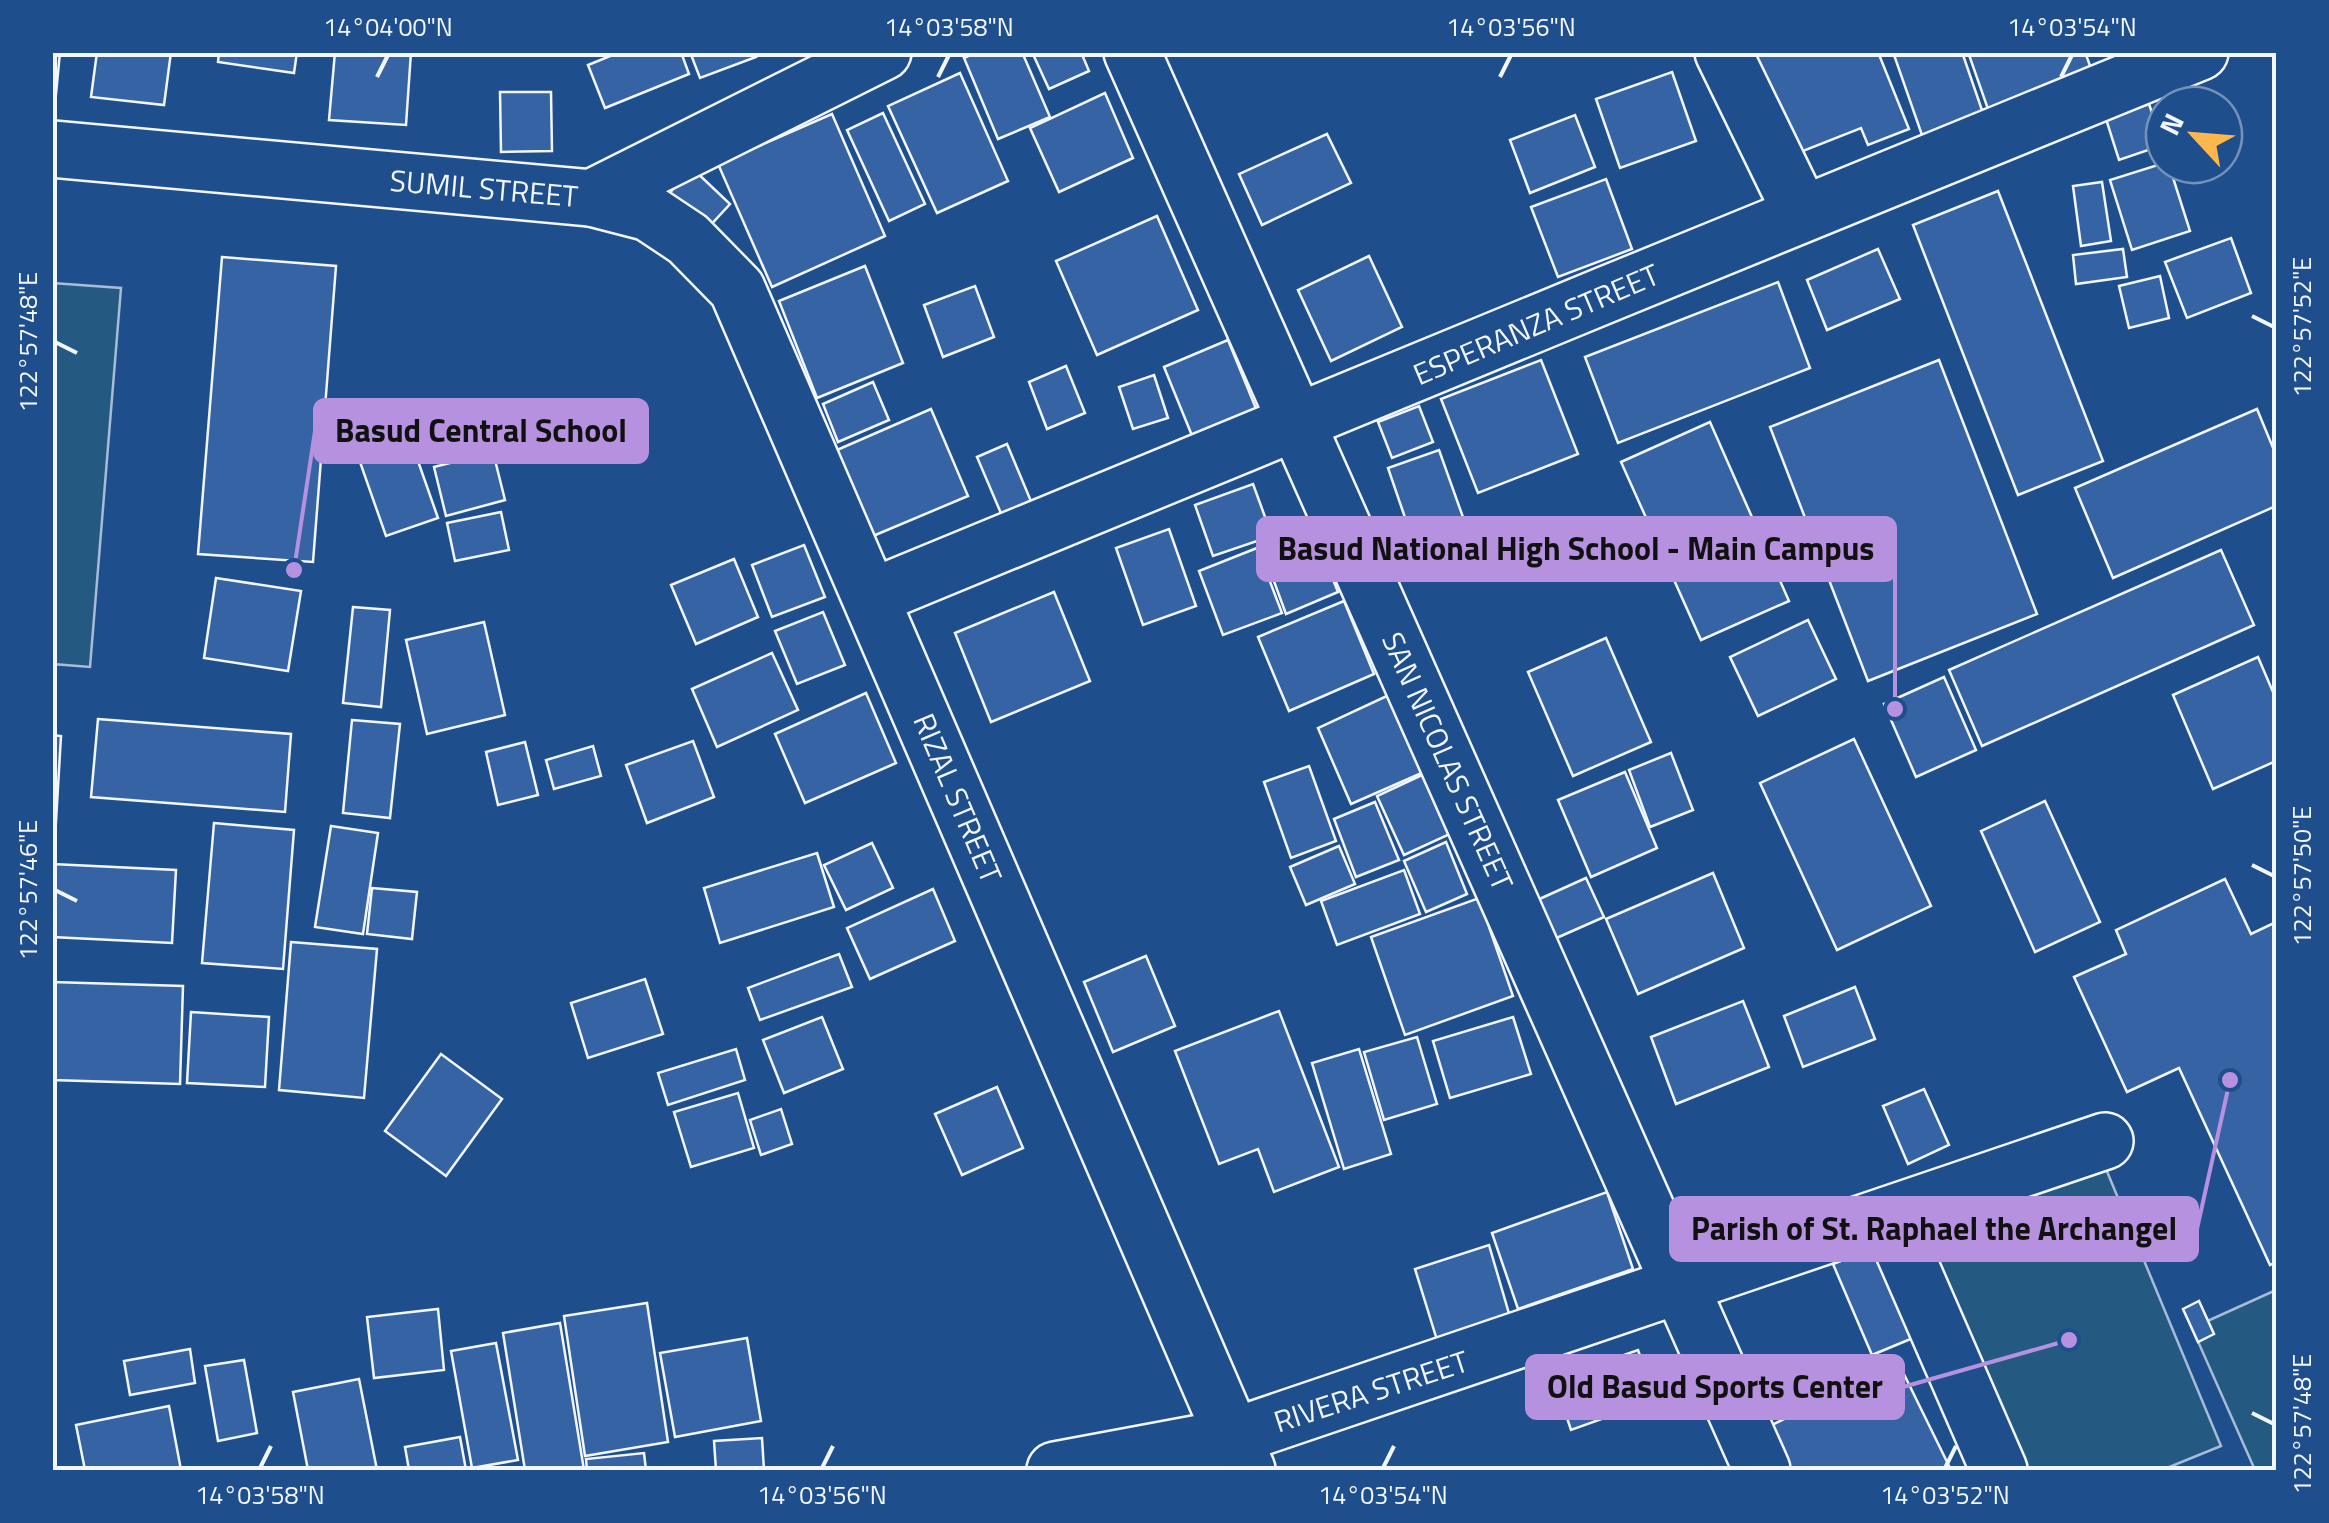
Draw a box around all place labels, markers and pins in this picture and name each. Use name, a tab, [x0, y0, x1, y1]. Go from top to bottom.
callout: Basud Central School	[315, 400, 647, 462]
callout: Basud National High School - Main Campus	[1258, 518, 1895, 580]
callout: Parish of St. Raphael the Archangel	[1671, 1198, 2197, 1260]
callout: Old Basud Sports Center	[1527, 1356, 1903, 1418]

